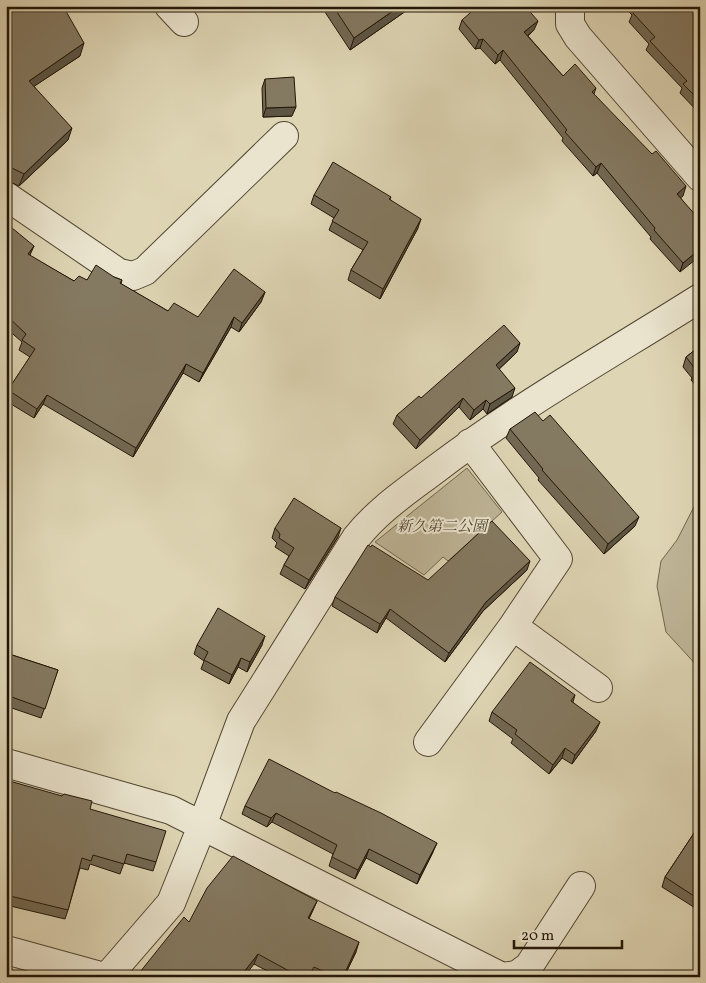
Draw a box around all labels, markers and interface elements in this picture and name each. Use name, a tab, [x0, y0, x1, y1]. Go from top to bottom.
park label: 新久第二公園	[397, 517, 490, 538]
scale bar	[514, 918, 621, 950]
text: 20 m	[521, 926, 554, 947]

